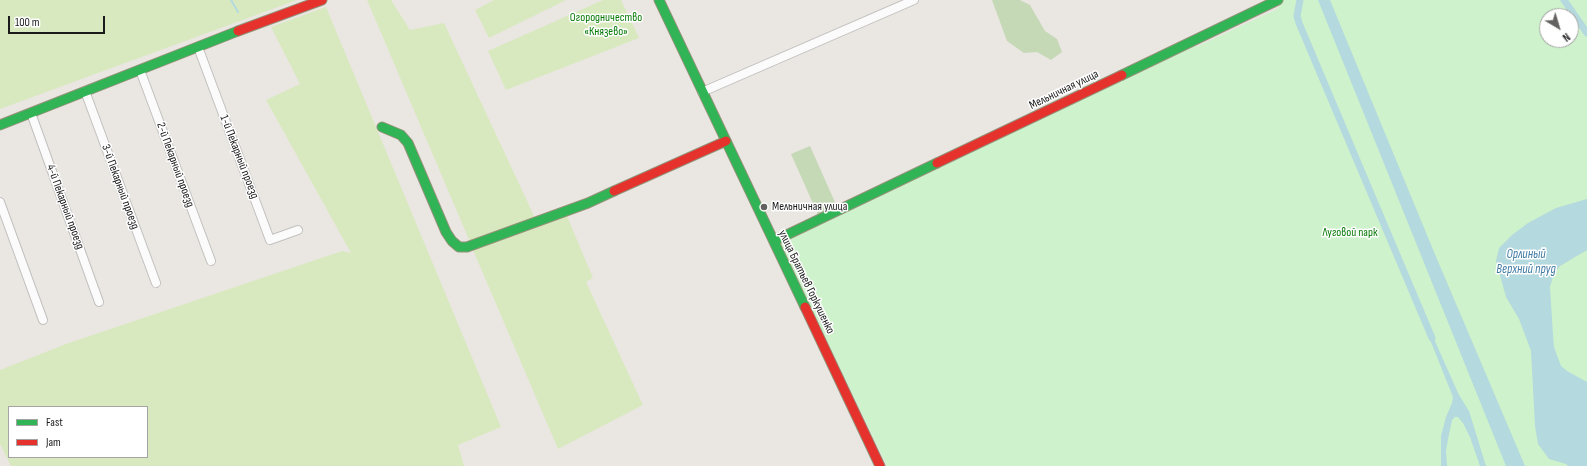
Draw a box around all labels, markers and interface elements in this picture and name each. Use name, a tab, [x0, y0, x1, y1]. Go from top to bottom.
scale bar	[10, 8, 107, 34]
north arrow	[1539, 8, 1579, 48]
park label: Огородничество «Князево»	[570, 11, 642, 39]
text: 100 m	[15, 15, 40, 30]
text: N	[1560, 30, 1572, 44]
street label: Мельничная улица	[1027, 67, 1101, 113]
street label: 1-й Пекарный проезд	[216, 113, 262, 201]
street label: 2-й Пекарный проезд	[153, 121, 197, 209]
street label: 3-й Пекарный проезд	[98, 143, 142, 231]
street label: 4-й Пекарный проезд	[43, 163, 87, 251]
place label: Мельничная улица	[772, 200, 847, 214]
marker: Мельничная улица	[759, 202, 769, 212]
park label: Луговой парк	[1323, 226, 1377, 240]
street label: улица Братьев Горкушенко	[775, 228, 837, 336]
water label: Орлиный Верхний пруд	[1496, 247, 1556, 278]
legend	[8, 406, 148, 458]
text: Fast	[46, 415, 63, 430]
text: Jam	[46, 435, 61, 450]

